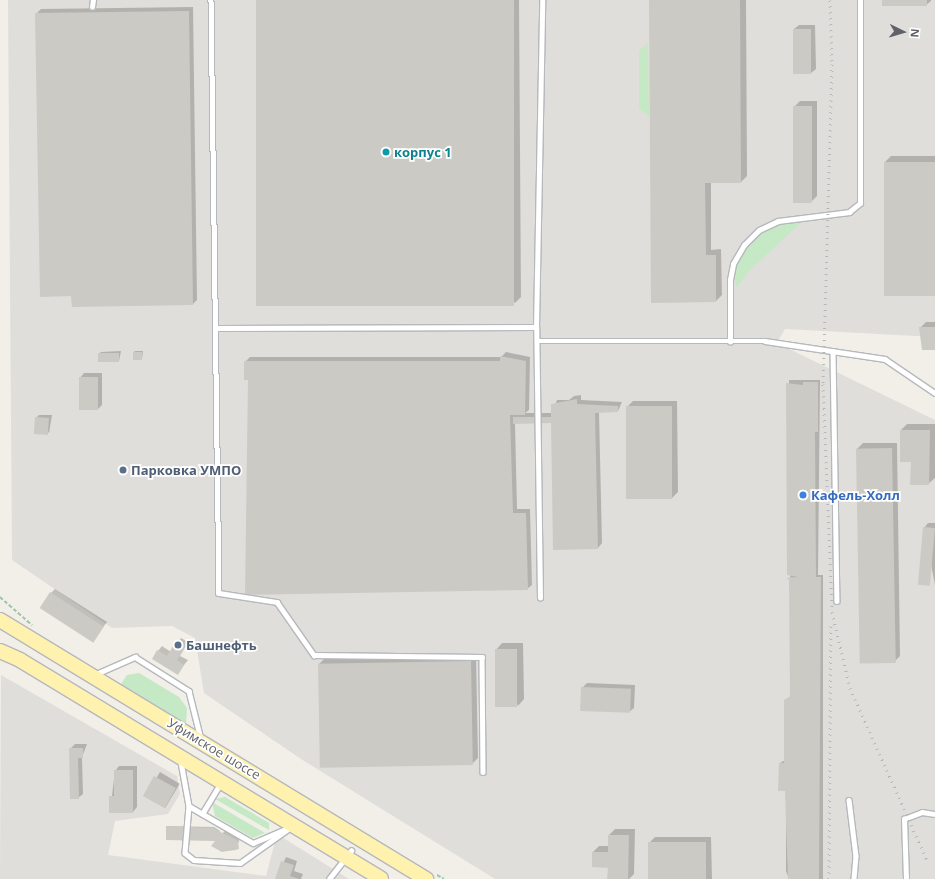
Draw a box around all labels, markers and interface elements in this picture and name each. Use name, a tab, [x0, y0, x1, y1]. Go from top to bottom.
north arrow	[883, 12, 923, 52]
text: N	[908, 28, 923, 38]
place label: корпус 1	[394, 144, 452, 160]
marker: корпус 1	[381, 147, 391, 157]
place label: Парковка УМПО	[131, 462, 241, 478]
marker: Парковка УМПО	[118, 465, 128, 475]
place label: Кафель-Холл	[811, 487, 900, 503]
marker: Кафель-Холл	[798, 490, 808, 500]
place label: Башнефть	[186, 637, 257, 653]
marker: Башнефть	[173, 640, 183, 650]
street label: Уфимское шоссе	[165, 715, 263, 783]

